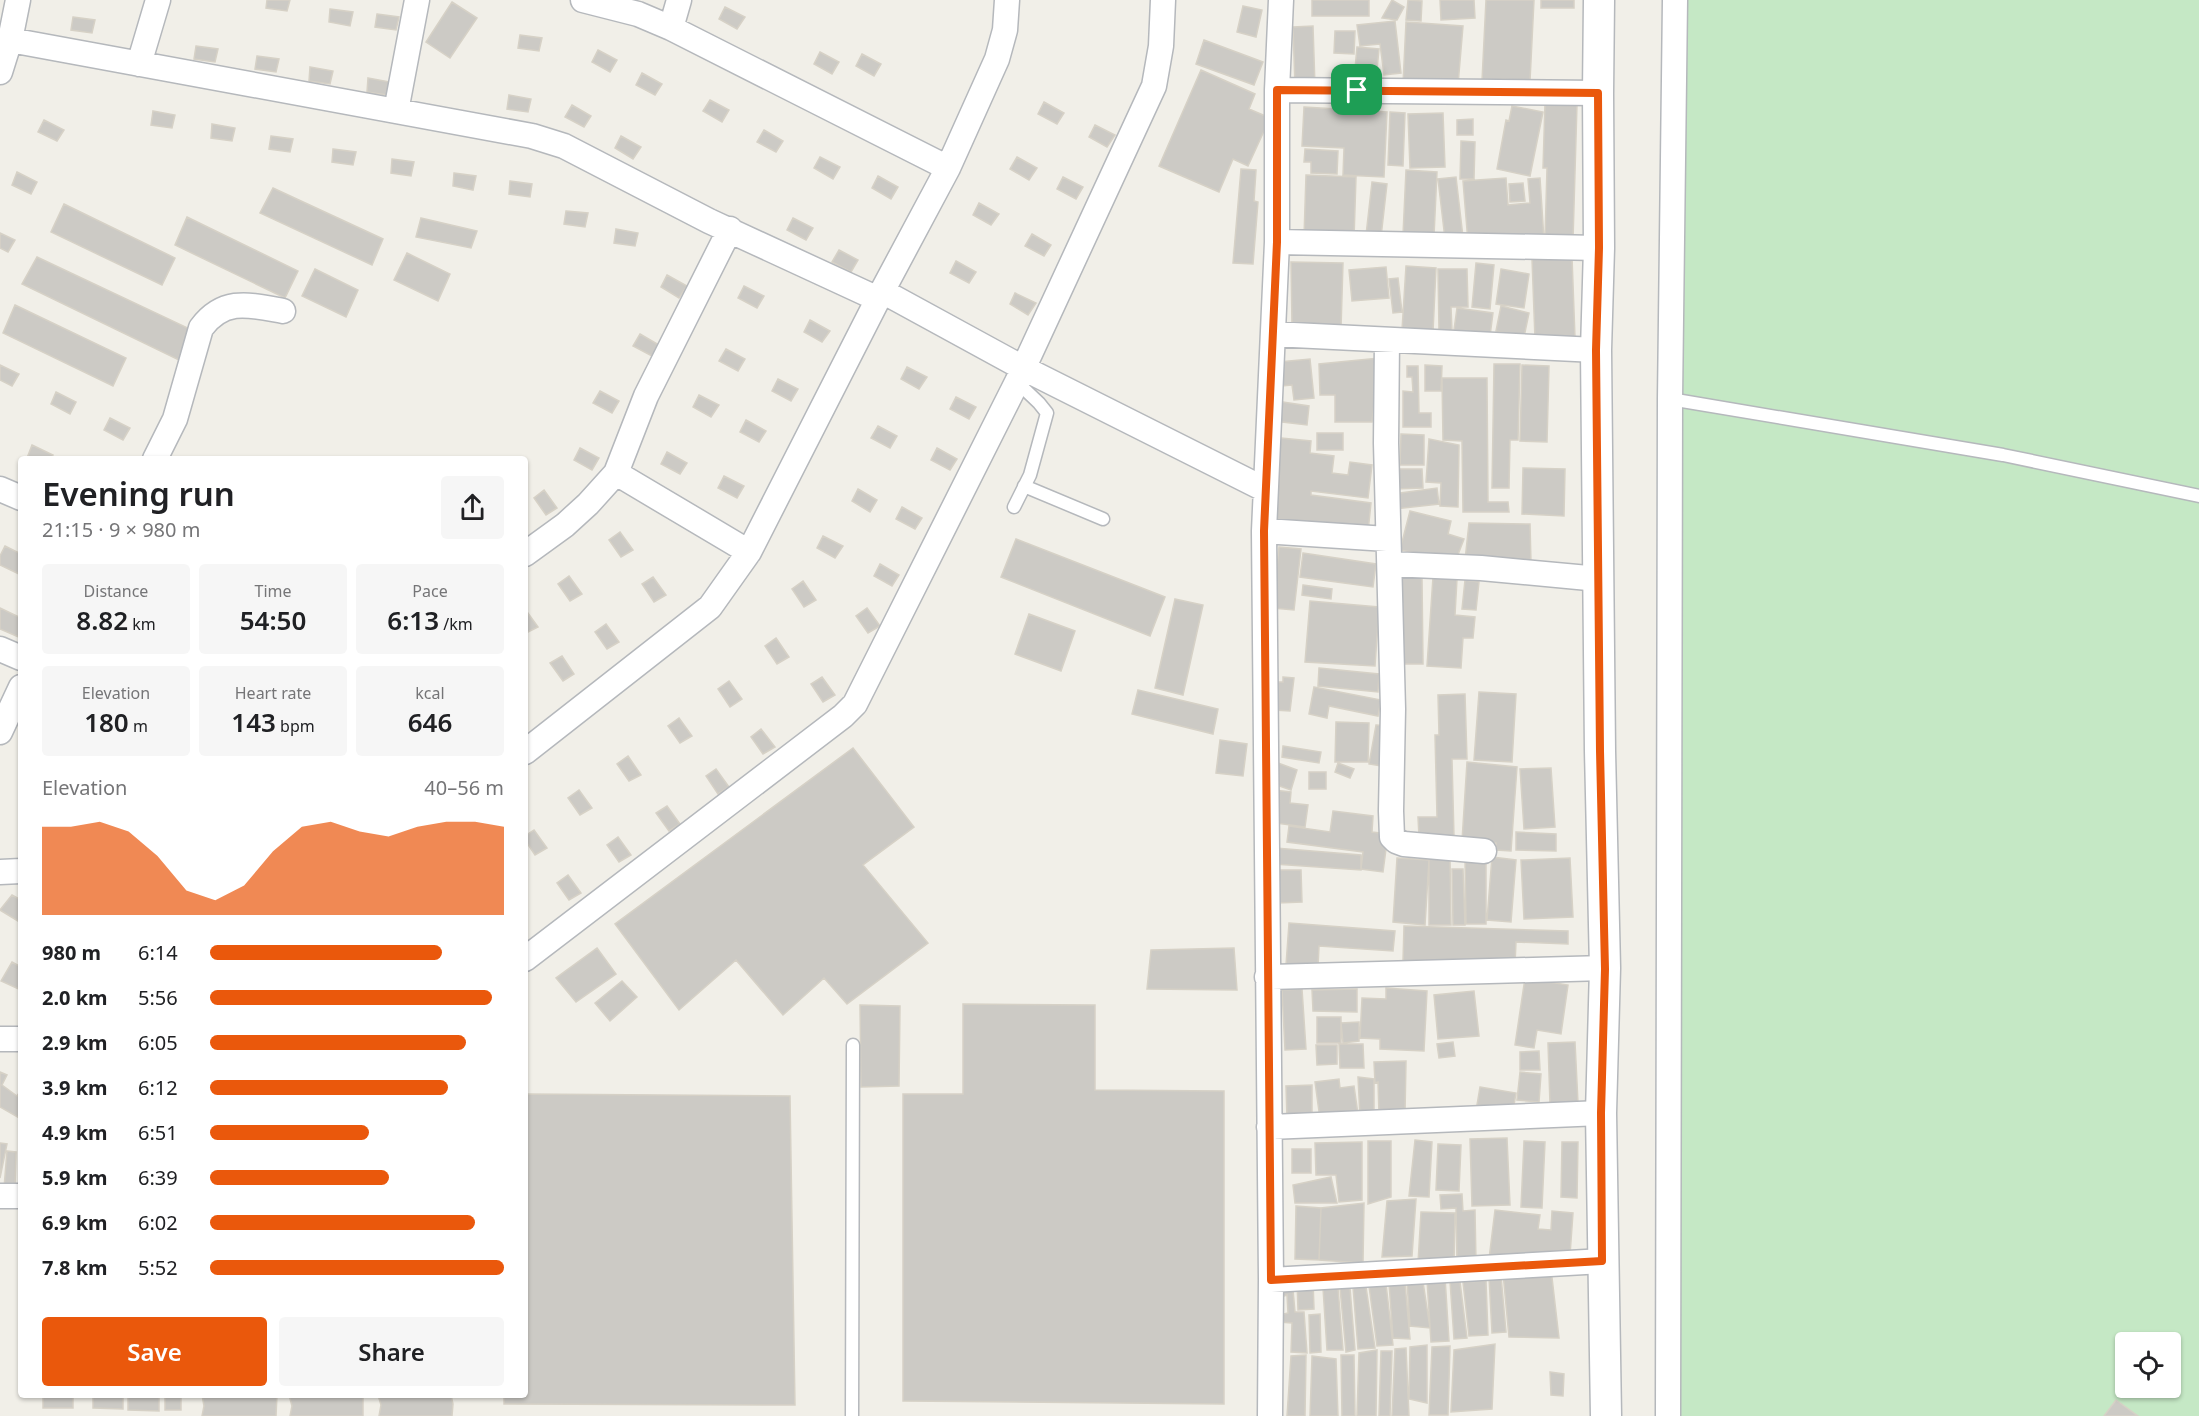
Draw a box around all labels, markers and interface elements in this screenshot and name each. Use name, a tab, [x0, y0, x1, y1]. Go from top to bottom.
pin	[1331, 64, 1382, 115]
icon: arrive	[1340, 73, 1373, 106]
text: Evening run	[42, 471, 235, 516]
button: share	[441, 476, 504, 539]
text: 21:15 · 9 × 980 m	[42, 516, 200, 543]
text: Distance	[84, 580, 148, 602]
text: Time	[254, 580, 292, 602]
text: Pace	[412, 580, 448, 602]
text: 8.82	[76, 602, 128, 638]
text: 54:50	[240, 602, 306, 638]
text: 6:13	[387, 602, 439, 638]
text: km	[128, 613, 156, 635]
text: /km	[439, 613, 473, 635]
text: Elevation	[82, 682, 150, 704]
text: Heart rate	[235, 682, 311, 704]
text: kcal	[415, 682, 445, 704]
text: 180	[84, 704, 129, 740]
text: 143	[231, 704, 276, 740]
text: 646	[408, 704, 452, 740]
text: m	[129, 715, 148, 737]
text: bpm	[276, 715, 315, 737]
text: Elevation	[42, 774, 127, 801]
text: 40–56 m	[424, 774, 504, 801]
text: 980 m	[42, 939, 101, 966]
text: 6:14	[138, 939, 178, 966]
text: 2.0 km	[42, 984, 108, 1011]
text: 5:56	[138, 984, 178, 1011]
text: 2.9 km	[42, 1029, 108, 1056]
text: 6:05	[138, 1029, 178, 1056]
text: 3.9 km	[42, 1074, 108, 1101]
text: 6:12	[138, 1074, 178, 1101]
text: 4.9 km	[42, 1119, 108, 1146]
text: 6:51	[138, 1119, 178, 1146]
text: 5.9 km	[42, 1164, 108, 1191]
text: 6:39	[138, 1164, 178, 1191]
text: 6.9 km	[42, 1209, 108, 1236]
text: 6:02	[138, 1209, 178, 1236]
text: 7.8 km	[42, 1254, 108, 1281]
text: 5:52	[138, 1254, 178, 1281]
button: Save	[42, 1317, 267, 1386]
button: Share	[279, 1317, 504, 1386]
map controls	[2115, 1332, 2181, 1398]
button: locate	[2115, 1332, 2181, 1398]

